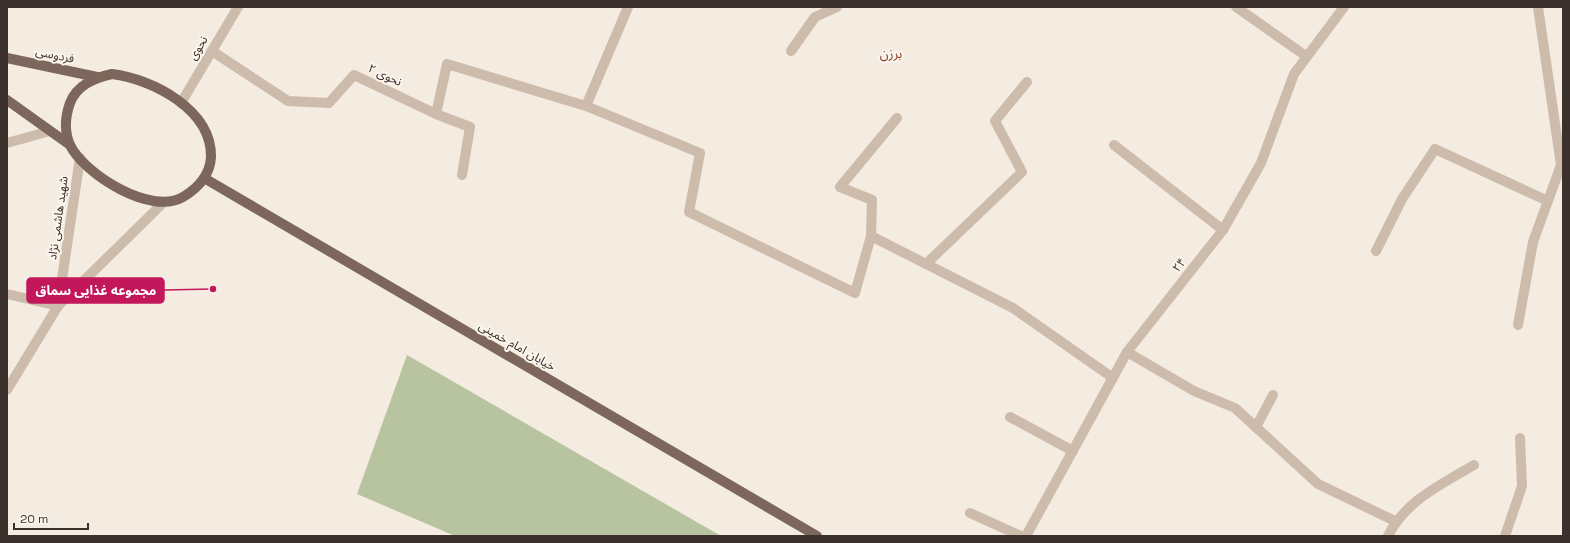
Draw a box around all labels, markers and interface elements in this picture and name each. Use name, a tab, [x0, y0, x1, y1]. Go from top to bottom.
street label: نحوی	[185, 33, 211, 63]
street label: فردوسی	[34, 43, 76, 67]
district label: برزن	[880, 45, 902, 62]
street label: نحوی ۲	[365, 60, 405, 90]
street label: شهید هاشمی نژاد	[44, 175, 72, 261]
street label: ۲۴	[1168, 255, 1190, 275]
callout: مجموعه غذایی سماق	[27, 278, 164, 303]
text: مجموعه غذایی سماق	[36, 282, 156, 299]
street label: خیابان امام خمینی	[475, 318, 558, 375]
scale bar	[14, 505, 88, 531]
text: 20 m	[20, 511, 48, 527]

